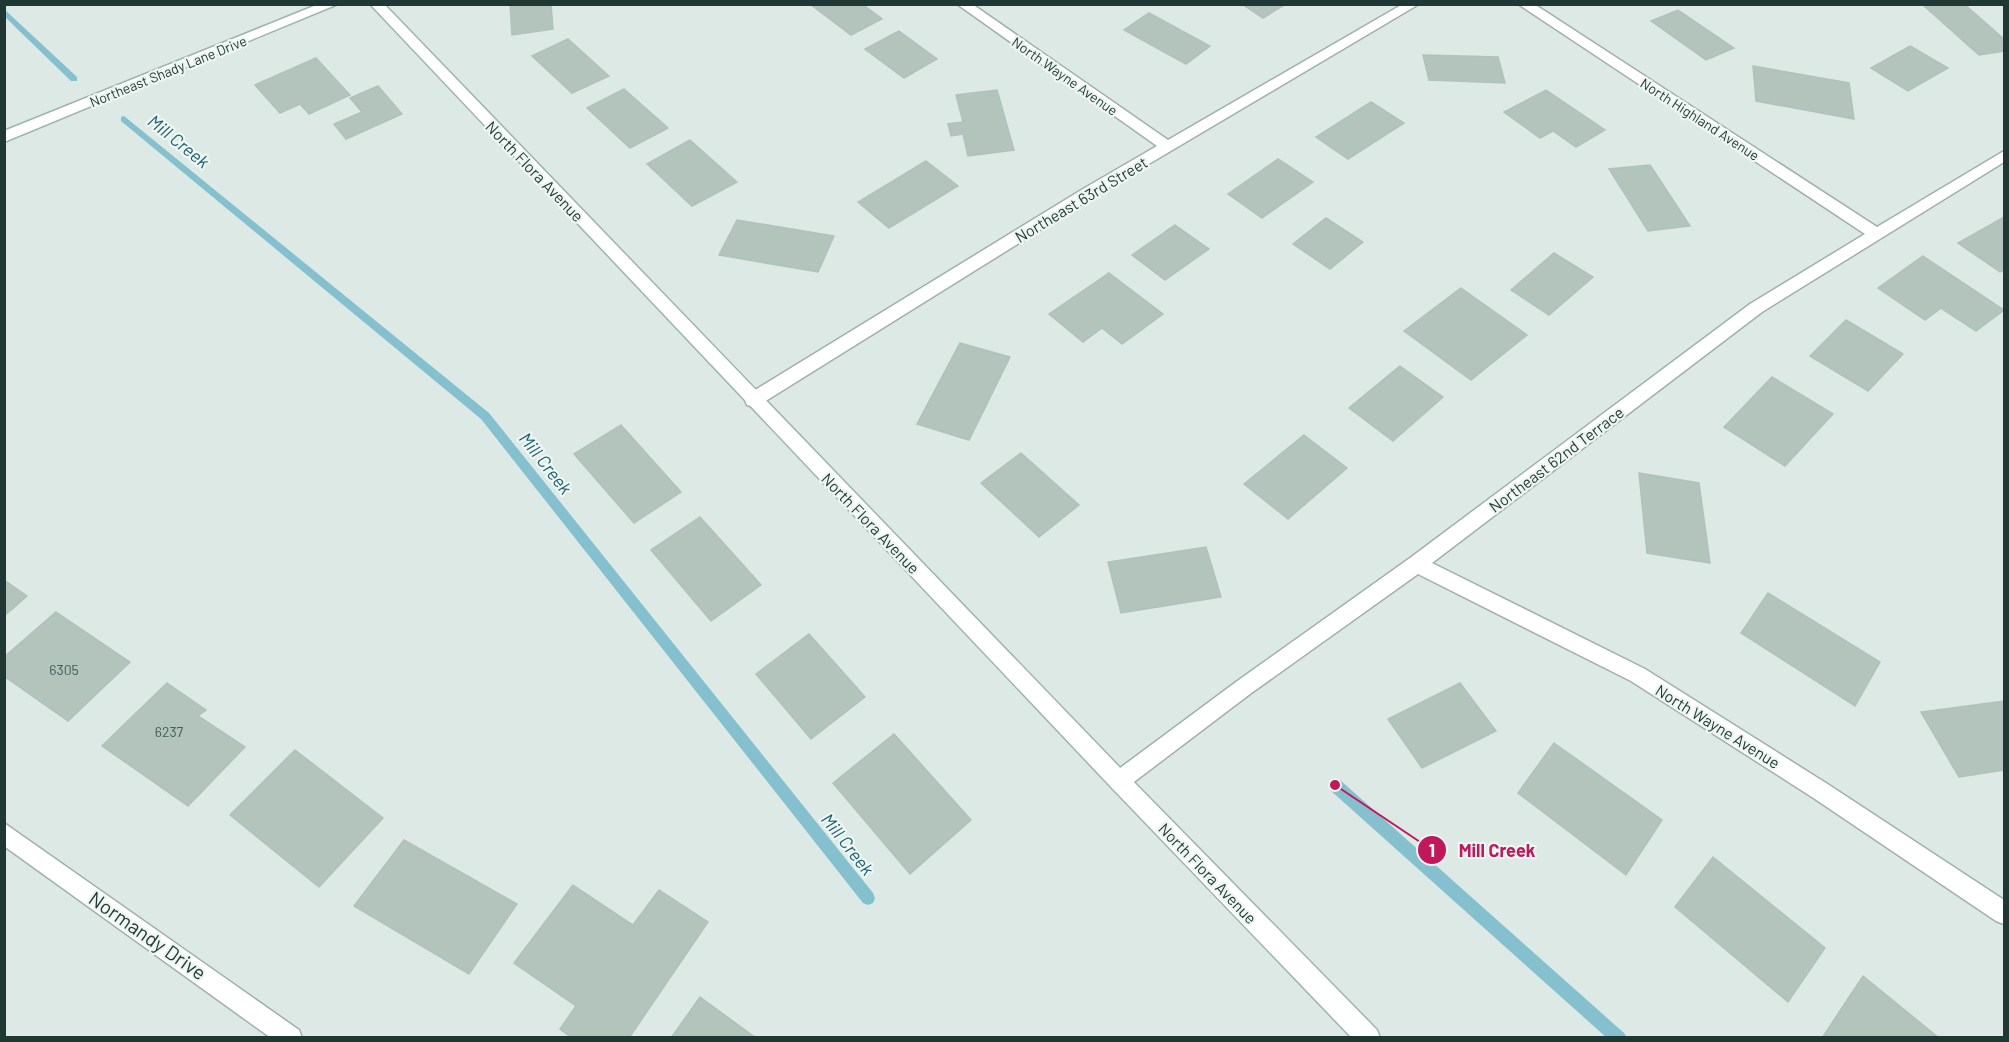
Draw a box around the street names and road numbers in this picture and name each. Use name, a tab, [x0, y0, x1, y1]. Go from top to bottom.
street label: Northeast Shady Lane Drive	[87, 32, 249, 110]
street label: North Wayne Avenue	[1009, 33, 1121, 119]
street label: North Highland Avenue	[1637, 74, 1763, 164]
street label: North Flora Avenue	[482, 117, 588, 225]
street label: Northeast 63rd Street	[1011, 152, 1151, 246]
street label: Northeast 62nd Terrace	[1485, 402, 1627, 516]
street label: North Flora Avenue	[818, 469, 924, 577]
street label: North Wayne Avenue	[1652, 680, 1784, 772]
street label: North Flora Avenue	[1155, 819, 1261, 927]
street label: Normandy Drive	[85, 886, 211, 984]

